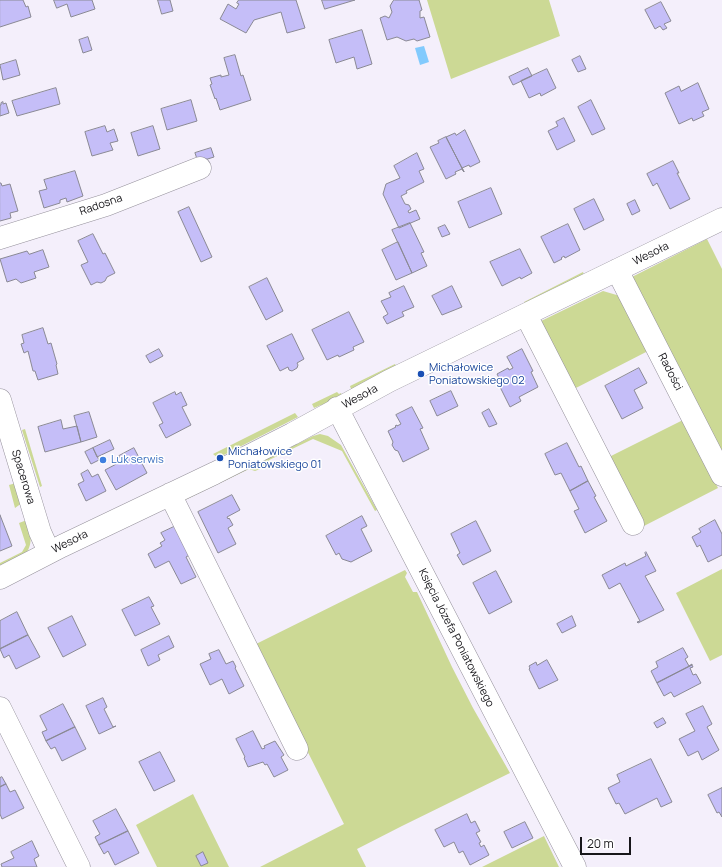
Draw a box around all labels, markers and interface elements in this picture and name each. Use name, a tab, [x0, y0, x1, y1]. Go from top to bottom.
street label: Radosna	[78, 192, 124, 218]
street label: Wesoła	[631, 240, 671, 268]
street label: Radości	[655, 351, 685, 393]
place label: Michałowice Poniatowskiego 02	[429, 361, 524, 387]
marker: Michałowice Poniatowskiego 02	[416, 369, 426, 379]
street label: Wesoła	[340, 382, 380, 412]
place label: Michałowice Poniatowskiego 01	[228, 445, 321, 471]
street label: Spacerowa	[8, 448, 38, 506]
place label: Luk serwis	[111, 453, 164, 467]
marker: Michałowice Poniatowskiego 01	[215, 453, 225, 463]
marker: Luk serwis	[98, 455, 108, 465]
street label: Wesoła	[50, 528, 90, 556]
street label: Księcia Józefa Poniatowskiego	[415, 567, 497, 709]
scale bar	[582, 829, 633, 855]
text: 20 m	[587, 835, 614, 852]

